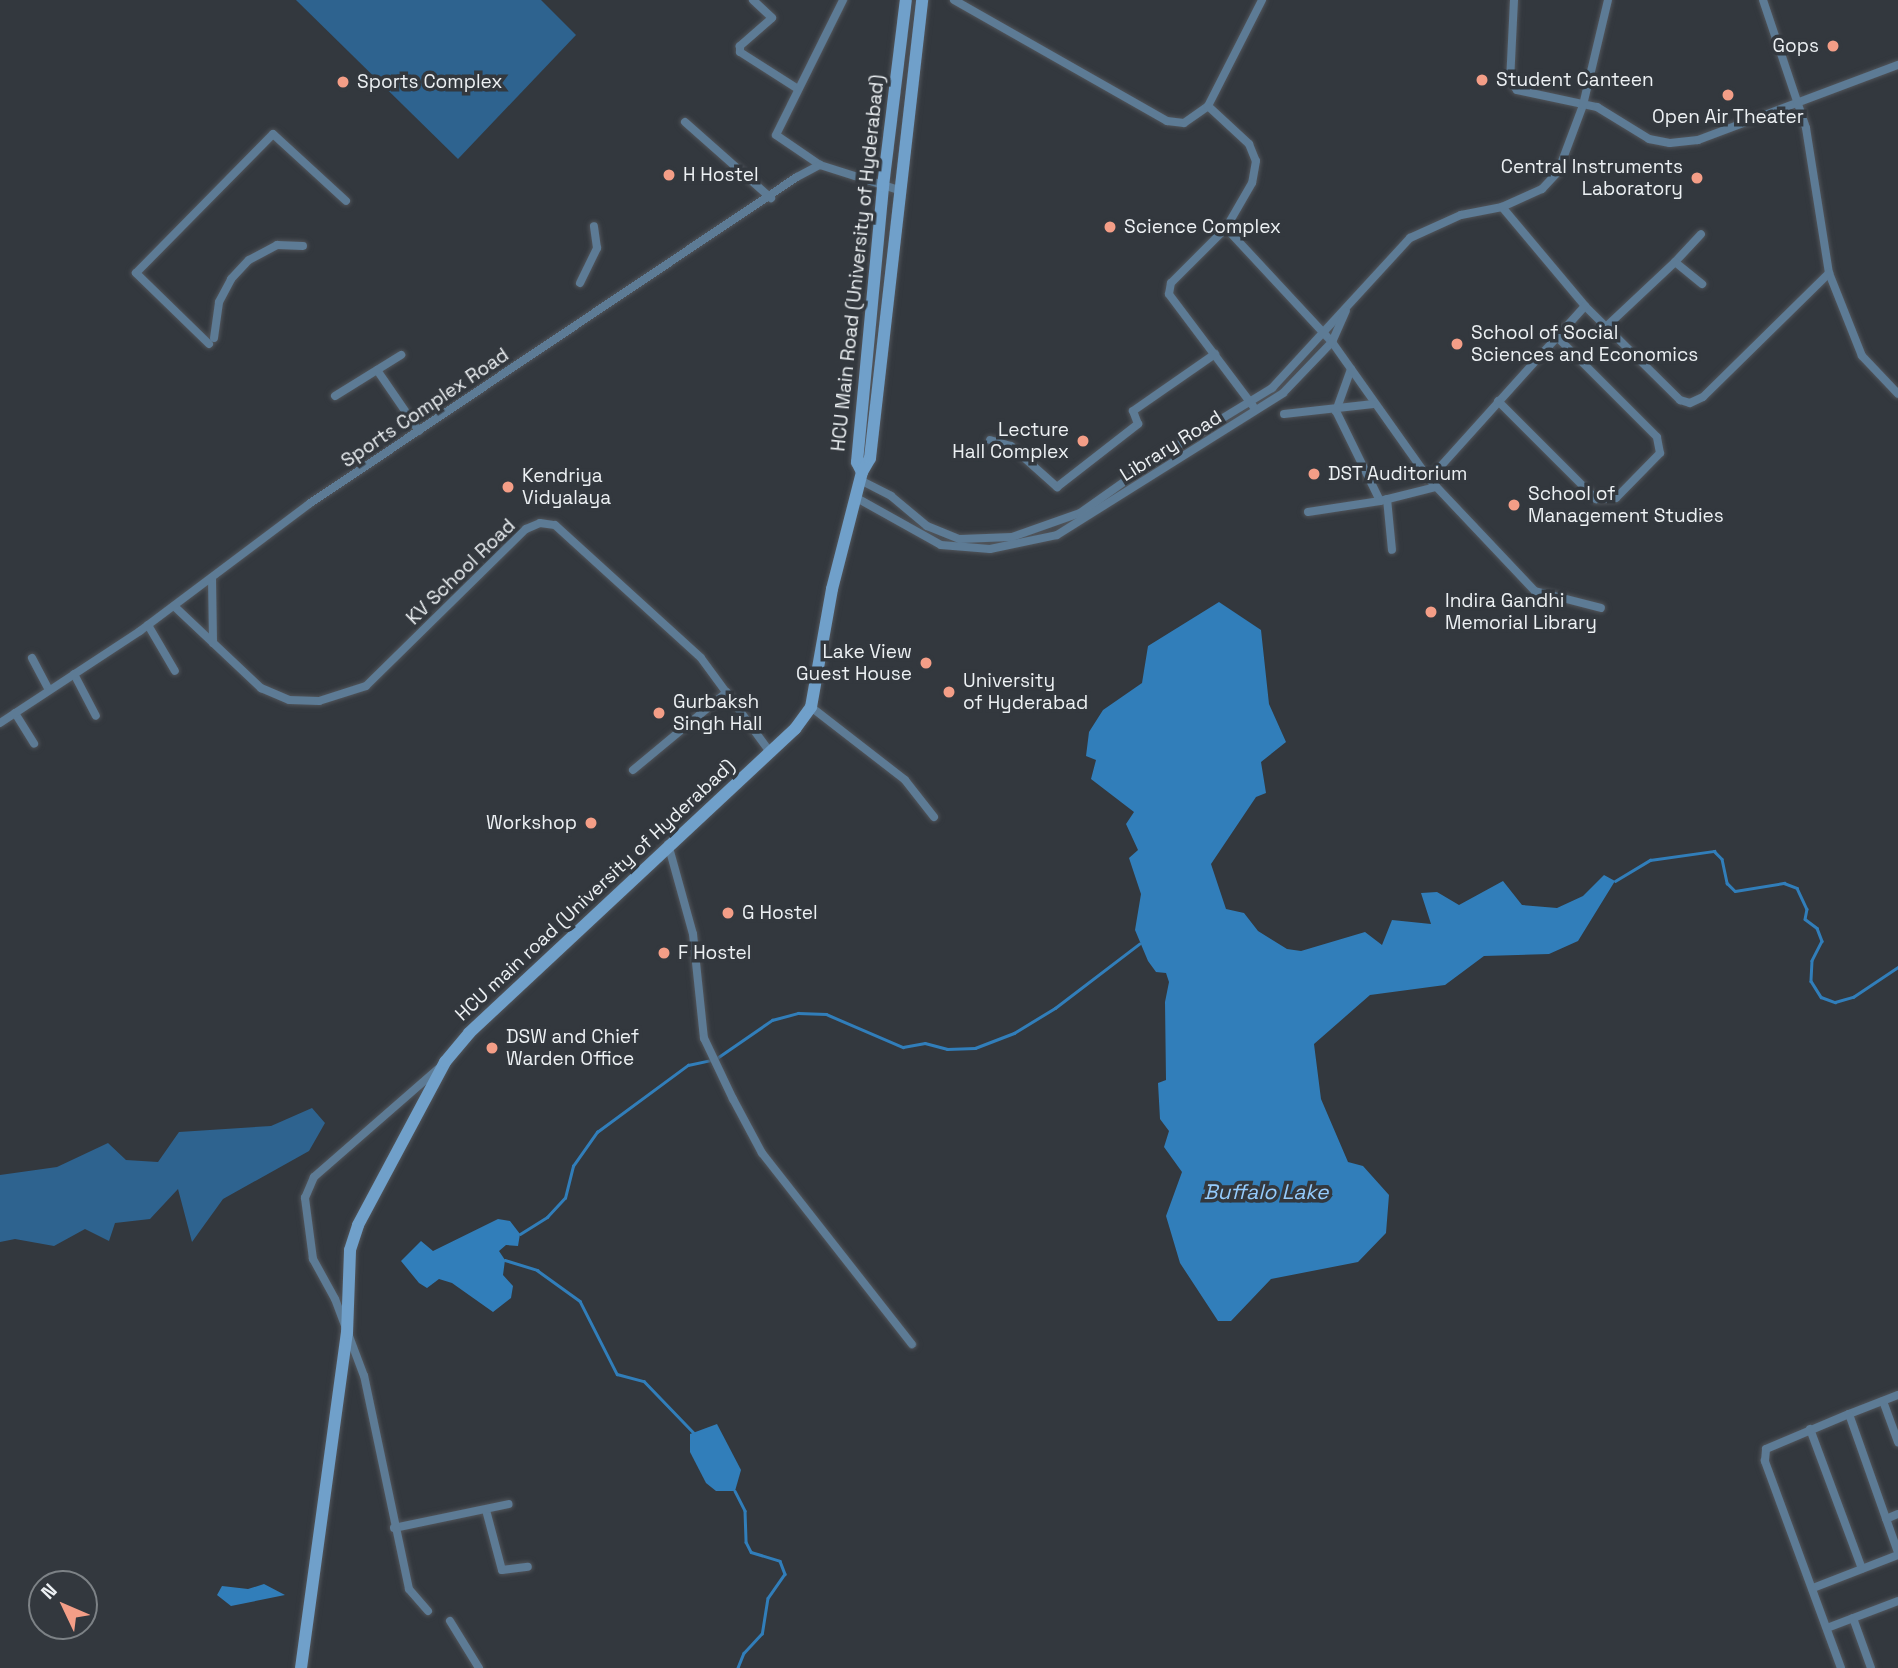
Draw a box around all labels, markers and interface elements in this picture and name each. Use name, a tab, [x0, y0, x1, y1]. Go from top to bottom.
place label: Gops	[1772, 35, 1819, 57]
marker: Gops	[1825, 38, 1841, 54]
place label: Student Canteen	[1496, 69, 1654, 91]
place label: Sports Complex	[357, 71, 502, 93]
marker: Student Canteen	[1474, 72, 1490, 88]
street label: HCU Main Road (University of Hyderabad)	[827, 73, 889, 453]
marker: Sports Complex	[335, 74, 351, 90]
marker: Open Air Theater	[1720, 87, 1736, 103]
place label: Open Air Theater	[1652, 106, 1804, 128]
place label: Central Instruments Laboratory	[1501, 156, 1683, 200]
place label: H Hostel	[683, 164, 759, 186]
marker: H Hostel	[661, 167, 677, 183]
marker: Central Instruments Laboratory	[1689, 170, 1705, 186]
place label: Science Complex	[1124, 216, 1281, 238]
marker: Science Complex	[1102, 219, 1118, 235]
place label: School of Social Sciences and Economics	[1471, 322, 1698, 366]
marker: School of Social Sciences and Economics	[1449, 336, 1465, 352]
street label: Sports Complex Road	[337, 343, 513, 473]
street label: Library Road	[1116, 406, 1226, 486]
place label: Lecture Hall Complex	[952, 419, 1069, 463]
marker: Lecture Hall Complex	[1075, 433, 1091, 449]
place label: DST Auditorium	[1328, 463, 1468, 485]
place label: Kendriya Vidyalaya	[522, 465, 611, 509]
marker: DST Auditorium	[1306, 466, 1322, 482]
marker: Kendriya Vidyalaya	[500, 479, 516, 495]
place label: School of Management Studies	[1528, 483, 1724, 527]
marker: School of Management Studies	[1506, 497, 1522, 513]
street label: KV School Road	[402, 514, 520, 630]
place label: Indira Gandhi Memorial Library	[1445, 590, 1597, 634]
marker: Indira Gandhi Memorial Library	[1423, 604, 1439, 620]
place label: Lake View Guest House	[796, 641, 912, 685]
marker: Lake View Guest House	[918, 655, 934, 671]
place label: University of Hyderabad	[963, 670, 1088, 714]
marker: University of Hyderabad	[941, 684, 957, 700]
place label: Gurbaksh Singh Hall	[673, 691, 762, 735]
marker: Gurbaksh Singh Hall	[651, 705, 667, 721]
street label: HCU main road (University of Hyderabad)	[451, 754, 739, 1026]
place label: Workshop	[486, 812, 577, 834]
marker: Workshop	[583, 815, 599, 831]
place label: G Hostel	[742, 902, 818, 924]
marker: G Hostel	[720, 905, 736, 921]
place label: F Hostel	[678, 942, 751, 964]
marker: F Hostel	[656, 945, 672, 961]
place label: DSW and Chief Warden Office	[506, 1026, 639, 1070]
marker: DSW and Chief Warden Office	[484, 1040, 500, 1056]
water label: Buffalo Lake	[1204, 1179, 1328, 1205]
north arrow	[28, 1570, 98, 1640]
text: N	[36, 1578, 62, 1605]

